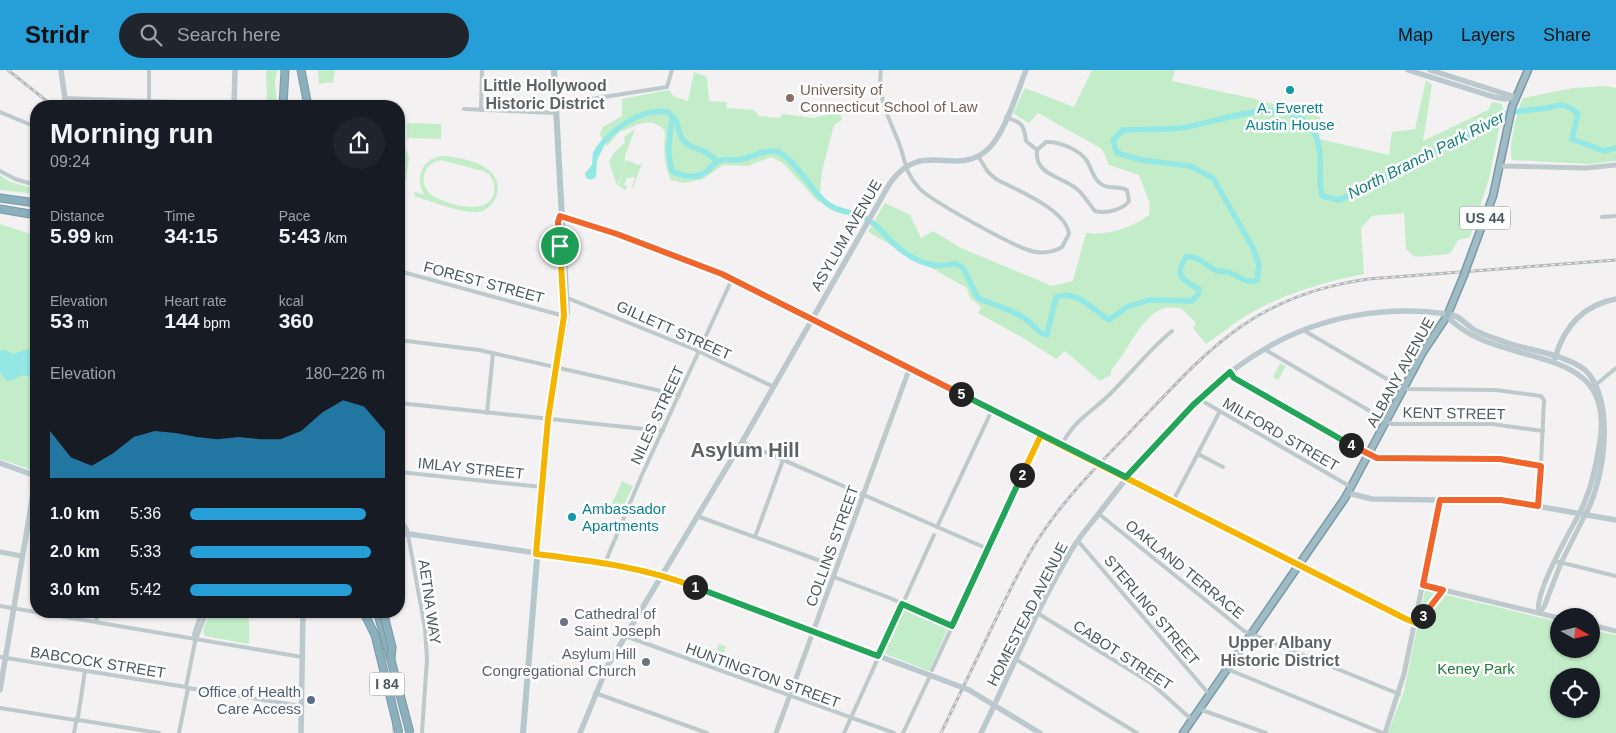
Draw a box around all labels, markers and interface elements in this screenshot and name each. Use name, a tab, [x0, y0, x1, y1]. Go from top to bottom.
search box	[119, 13, 469, 58]
text: Stridr	[25, 21, 89, 48]
icon: search	[137, 21, 165, 49]
text: Search here	[177, 24, 281, 45]
text: Map	[1398, 25, 1433, 45]
text: Layers	[1461, 25, 1515, 45]
text: Share	[1543, 25, 1591, 45]
district label: Little Hollywood Historic District	[483, 77, 607, 112]
place label: University of Connecticut School of Law	[800, 81, 978, 115]
marker: A. Everett Austin House	[1284, 84, 1296, 96]
marker: University of Connecticut School of Law	[784, 92, 796, 104]
place label: A. Everett Austin House	[1245, 99, 1335, 133]
water label: North Branch Park River	[1345, 108, 1508, 202]
button: share	[333, 117, 385, 169]
text: Morning run	[50, 118, 213, 149]
text: 09:24	[50, 153, 90, 170]
street label: ASYLUM AVENUE	[807, 176, 885, 294]
road number: US 44	[1460, 206, 1510, 230]
text: Distance	[50, 208, 104, 224]
text: Time	[164, 208, 195, 224]
text: Pace	[279, 208, 311, 224]
text: 5.99	[50, 224, 91, 247]
text: 34:15	[164, 224, 218, 247]
text: 5:43	[279, 224, 321, 247]
pin	[539, 225, 581, 267]
text: km	[91, 230, 113, 246]
text: /km	[321, 230, 347, 246]
icon: arrive	[546, 232, 574, 260]
street label: FOREST STREET	[422, 258, 546, 306]
text: Elevation	[50, 293, 108, 309]
text: Heart rate	[164, 293, 227, 309]
text: kcal	[279, 293, 304, 309]
street label: GILLETT STREET	[614, 297, 734, 363]
text: 53	[50, 309, 73, 332]
text: 144	[164, 309, 199, 332]
text: 360	[279, 309, 314, 332]
street label: ALBANY AVENUE	[1363, 314, 1437, 430]
text: m	[73, 315, 89, 331]
text: bpm	[199, 315, 231, 331]
street label: NILES STREET	[627, 363, 687, 467]
text: Elevation	[50, 365, 116, 382]
text: 180–226 m	[305, 365, 385, 382]
pin: 5	[948, 382, 974, 406]
text: 5	[958, 386, 965, 402]
street label: MILFORD STREET	[1220, 394, 1342, 474]
street label: KENT STREET	[1402, 404, 1506, 422]
pin: 4	[1338, 432, 1364, 458]
text: 4	[1348, 437, 1355, 453]
district label: Asylum Hill	[691, 439, 799, 461]
street label: IMLAY STREET	[417, 454, 525, 482]
pin: 2	[1010, 462, 1034, 488]
text: 2	[1019, 467, 1026, 483]
street label: COLLINS STREET	[802, 483, 862, 609]
place label: Ambassador Apartments	[582, 500, 666, 534]
text: 1.0 km	[50, 505, 100, 522]
text: 5:36	[130, 505, 161, 522]
marker: Ambassador Apartments	[566, 511, 578, 523]
street label: OAKLAND TERRACE	[1122, 516, 1248, 622]
street label: HOMESTEAD AVENUE	[983, 539, 1071, 689]
text: 2.0 km	[50, 543, 100, 560]
text: 5:33	[130, 543, 161, 560]
street label: STERLING STREET	[1101, 552, 1203, 668]
street label: AETNA WAY	[416, 558, 444, 646]
pin: 1	[682, 574, 708, 600]
text: 1	[692, 579, 699, 595]
text: 3.0 km	[50, 581, 100, 598]
text: 5:42	[130, 581, 161, 598]
pin: 3	[1410, 604, 1436, 628]
place label: Cathedral of Saint Joseph	[574, 605, 661, 639]
text: 3	[1420, 608, 1427, 624]
north arrow	[1550, 608, 1600, 658]
map controls	[1550, 608, 1600, 718]
marker: Cathedral of Saint Joseph	[558, 616, 570, 628]
street label: CABOT STREET	[1070, 617, 1176, 693]
district label: Upper Albany Historic District	[1220, 634, 1340, 669]
street label: HUNTINGTON STREET	[683, 639, 843, 711]
street label: BABCOCK STREET	[29, 643, 167, 681]
place label: Asylum Hill Congregational Church	[482, 645, 636, 679]
marker: Asylum Hill Congregational Church	[640, 656, 652, 668]
park label: Keney Park	[1437, 660, 1515, 677]
button: locate	[1550, 668, 1600, 718]
road number: I 84	[370, 672, 404, 696]
place label: Office of Health Care Access	[198, 683, 301, 717]
marker: Office of Health Care Access	[305, 694, 317, 706]

